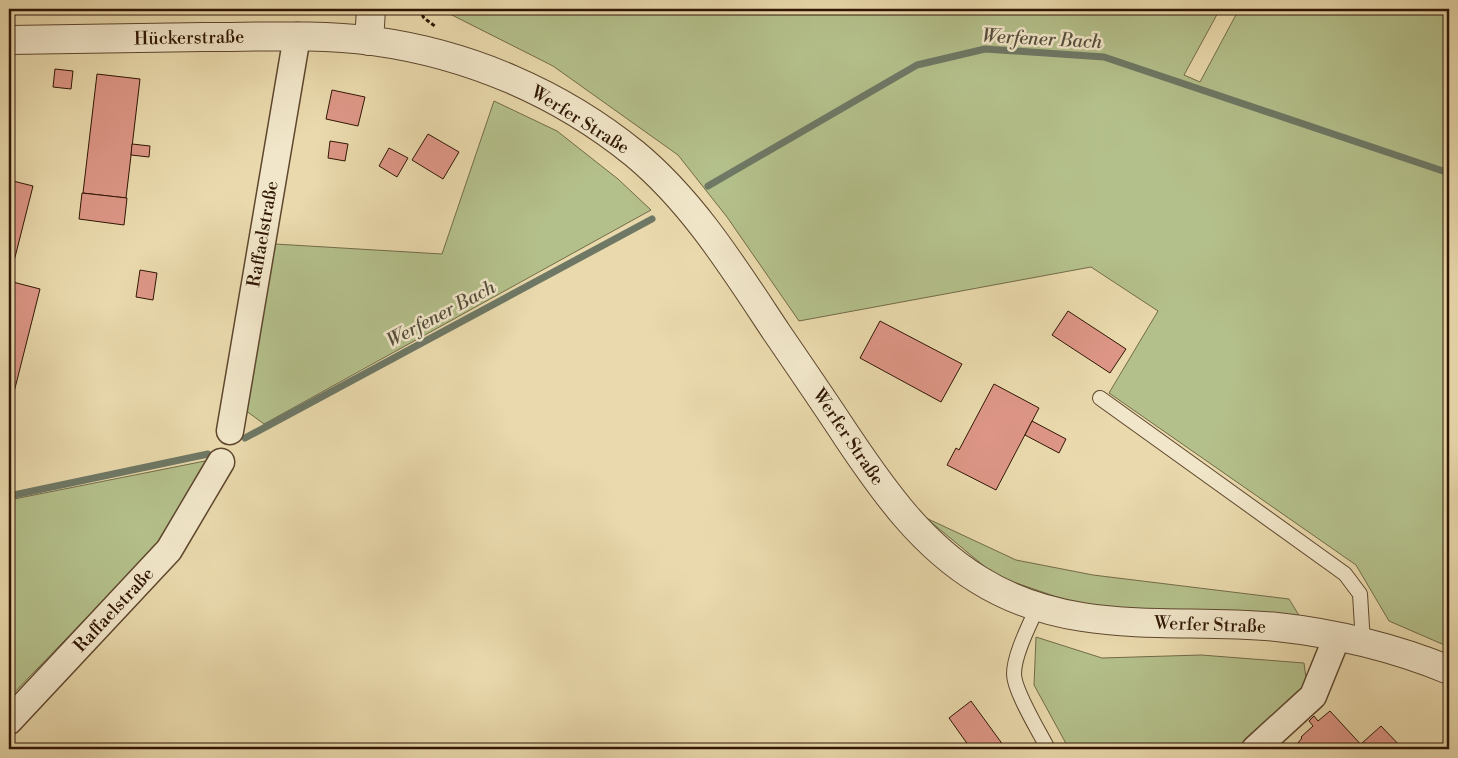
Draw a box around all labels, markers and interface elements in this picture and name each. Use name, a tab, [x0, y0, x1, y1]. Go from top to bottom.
water label: Werfener Bach	[981, 24, 1103, 54]
street label: Hückerstraße	[134, 26, 244, 50]
street label: Werfer Straße	[526, 80, 634, 159]
street label: Raffaelstraße	[242, 179, 284, 289]
water label: Werfener Bach	[382, 275, 500, 353]
street label: Werfer Straße	[807, 383, 889, 490]
street label: Raffaelstraße	[69, 563, 159, 657]
street label: Werfer Straße	[1153, 612, 1266, 638]

